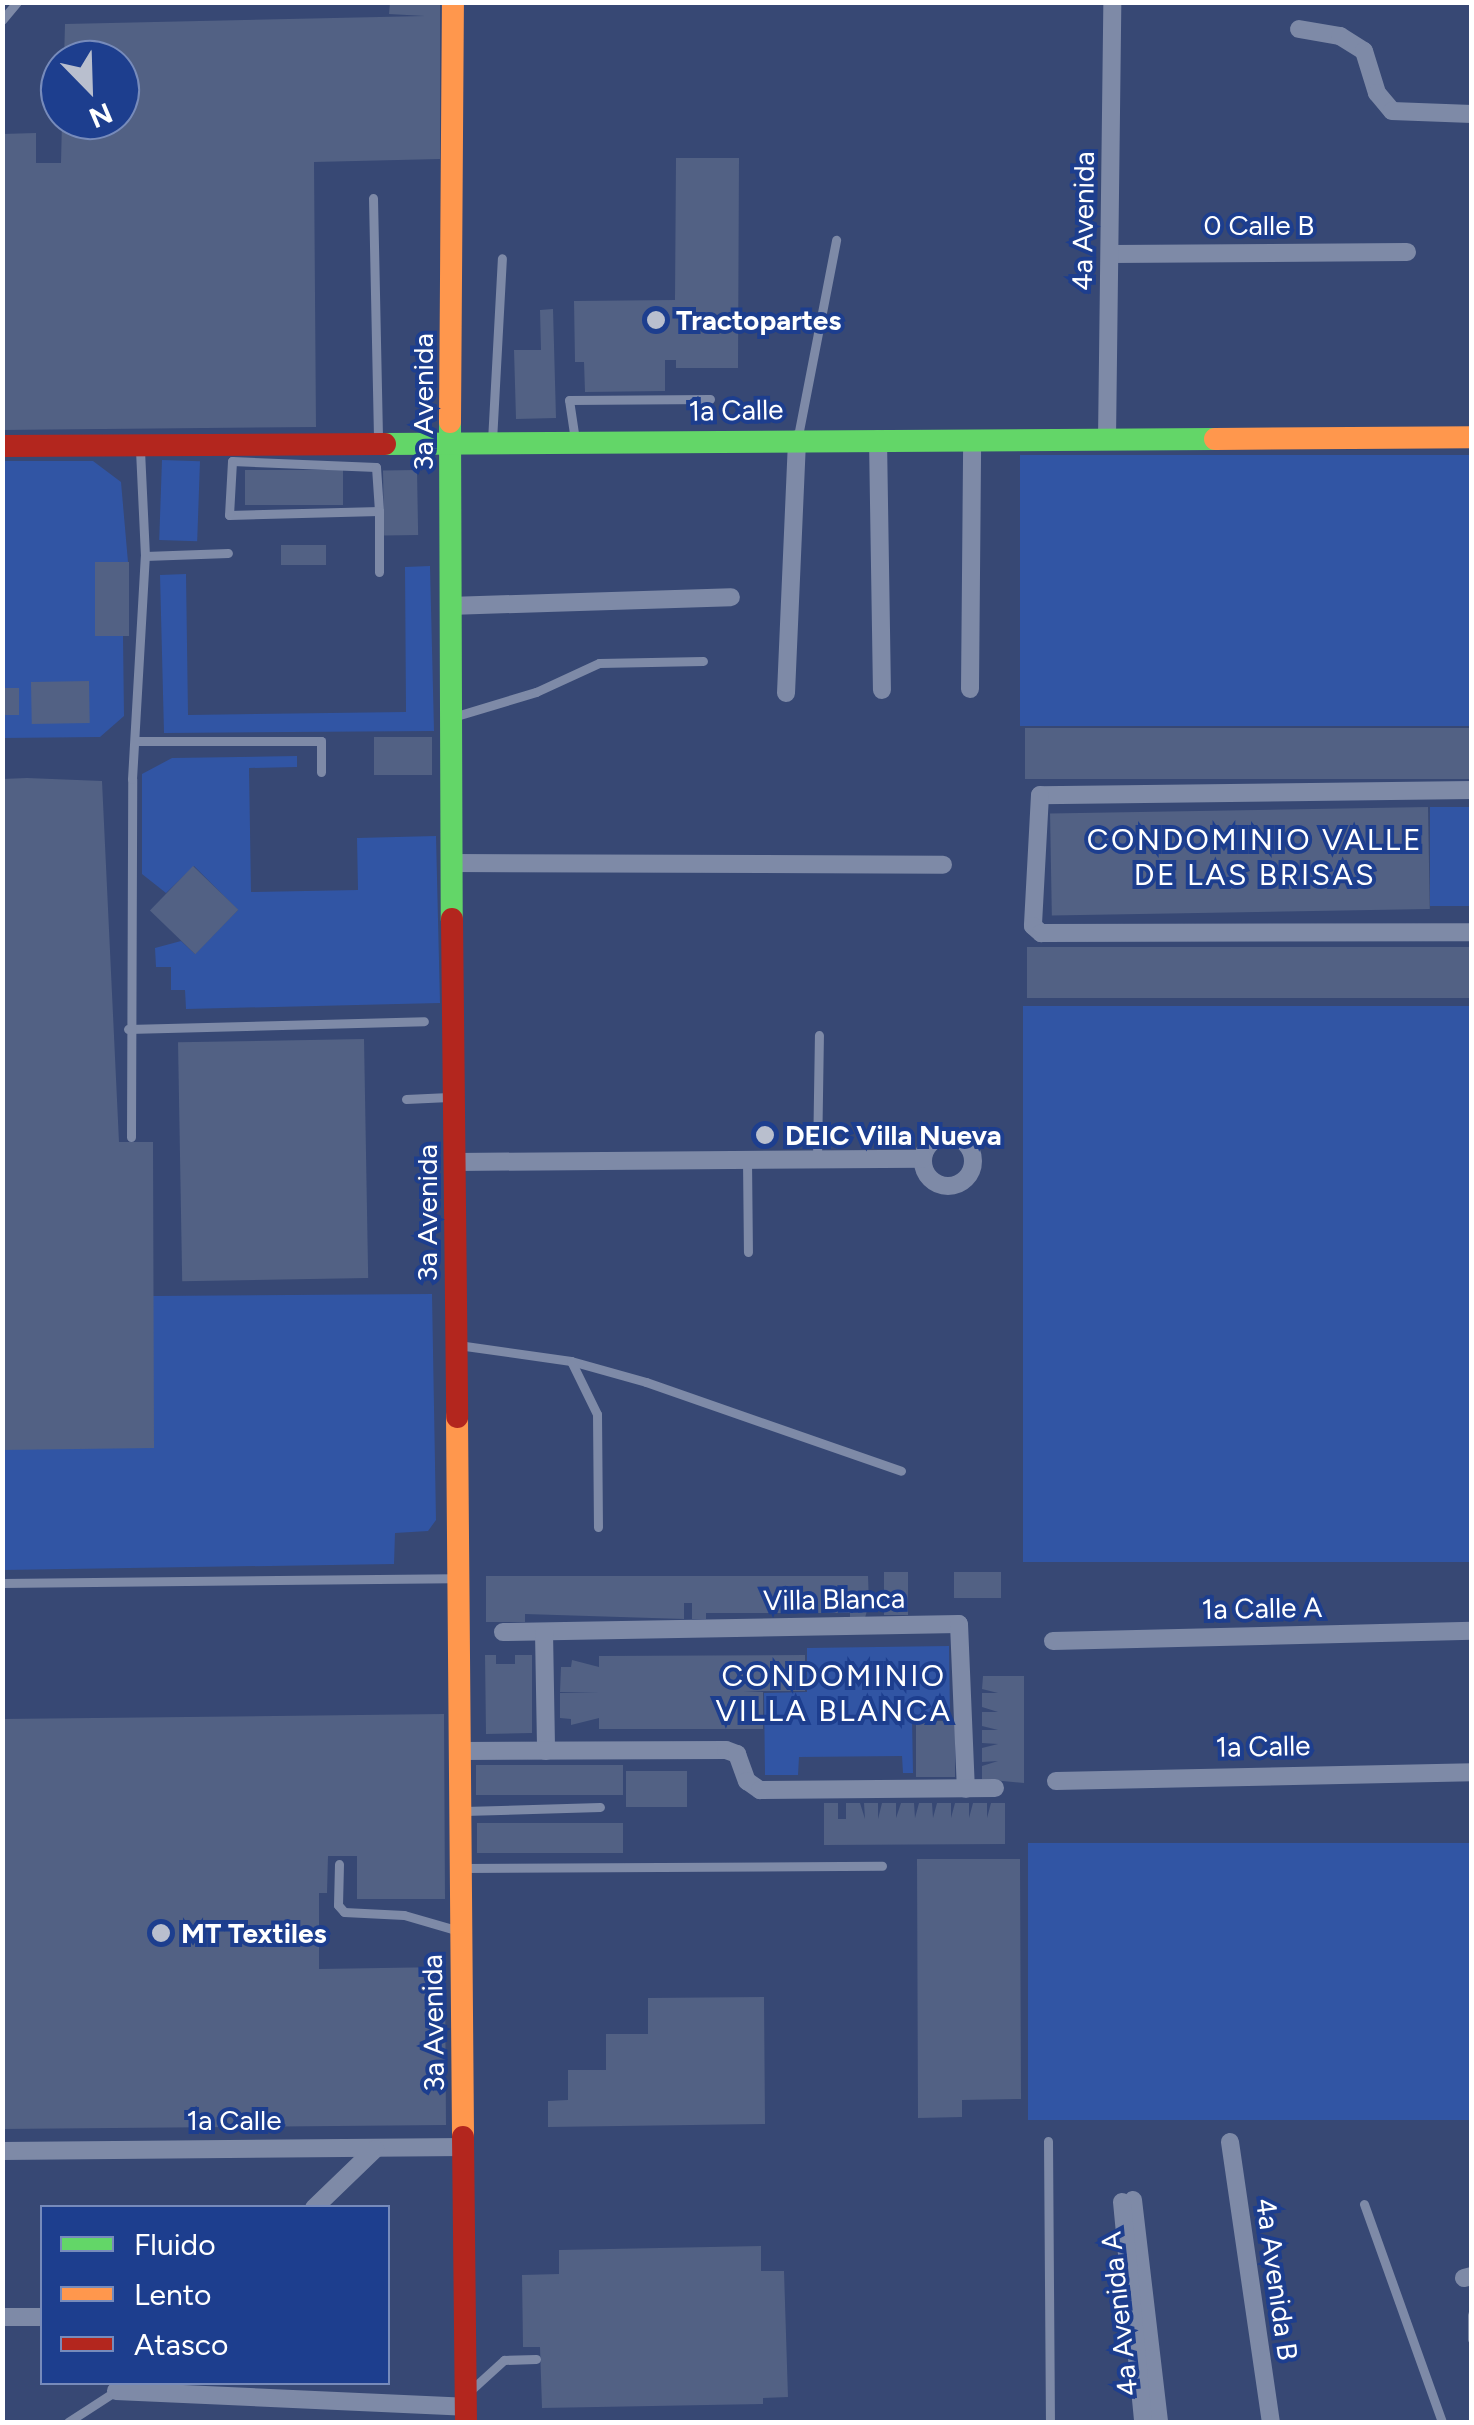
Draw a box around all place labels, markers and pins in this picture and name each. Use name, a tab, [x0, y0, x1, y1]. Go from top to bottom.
place label: Tractopartes	[676, 303, 841, 337]
marker: Tractopartes	[645, 309, 667, 331]
place label: DEIC Villa Nueva	[785, 1118, 1002, 1152]
marker: DEIC Villa Nueva	[754, 1124, 776, 1146]
place label: MT Textiles	[181, 1916, 327, 1950]
marker: MT Textiles	[150, 1922, 172, 1944]

